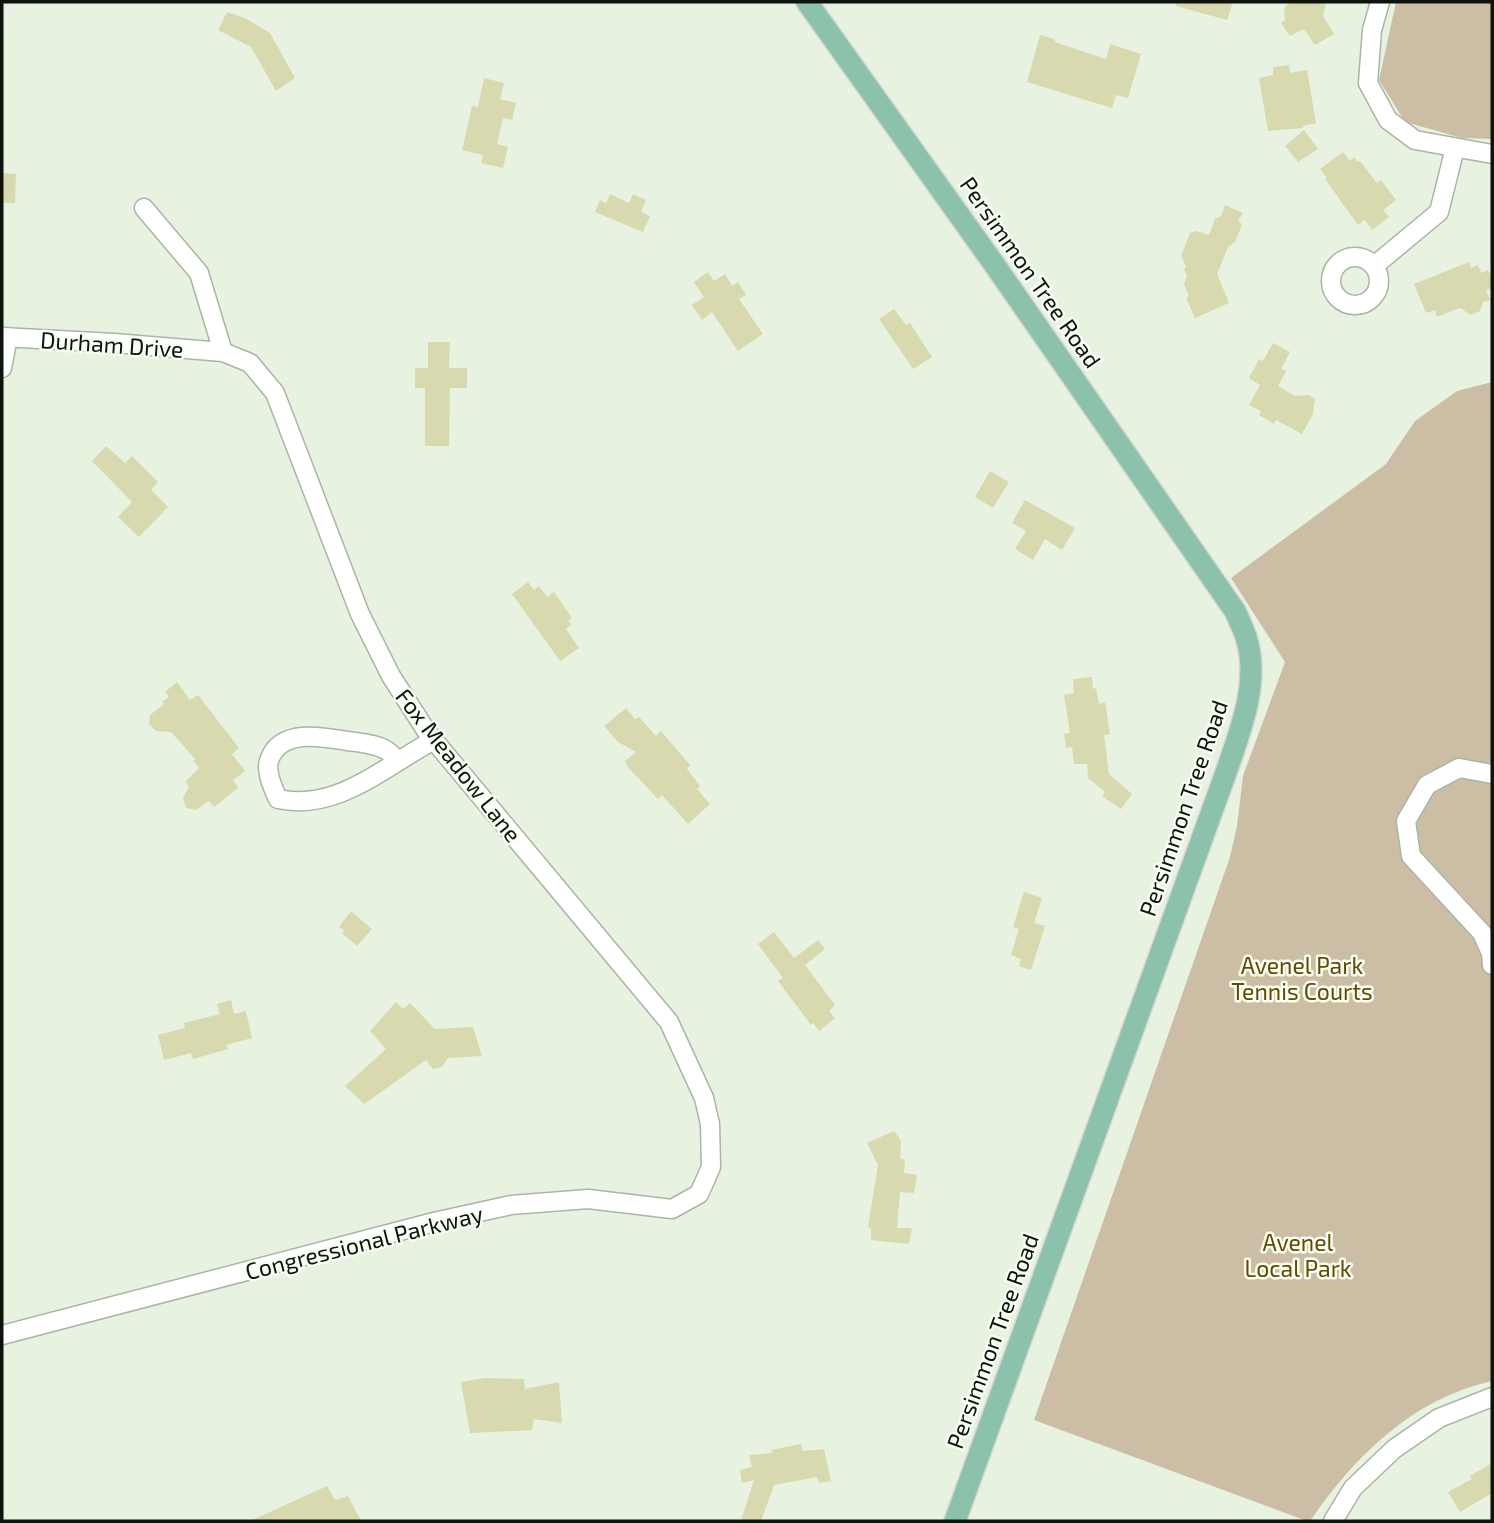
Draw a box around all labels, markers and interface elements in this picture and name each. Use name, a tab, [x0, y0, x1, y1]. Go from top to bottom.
street label: Persimmon Tree Road	[955, 171, 1107, 373]
street label: Durham Drive	[39, 325, 185, 363]
street label: Fox Meadow Lane	[390, 683, 528, 847]
street label: Persimmon Tree Road	[1133, 696, 1233, 920]
park label: Avenel Park Tennis Courts	[1231, 951, 1373, 1005]
street label: Congressional Parkway	[242, 1199, 486, 1285]
park label: Avenel Local Park	[1244, 1228, 1352, 1282]
street label: Persimmon Tree Road	[940, 1230, 1044, 1452]

